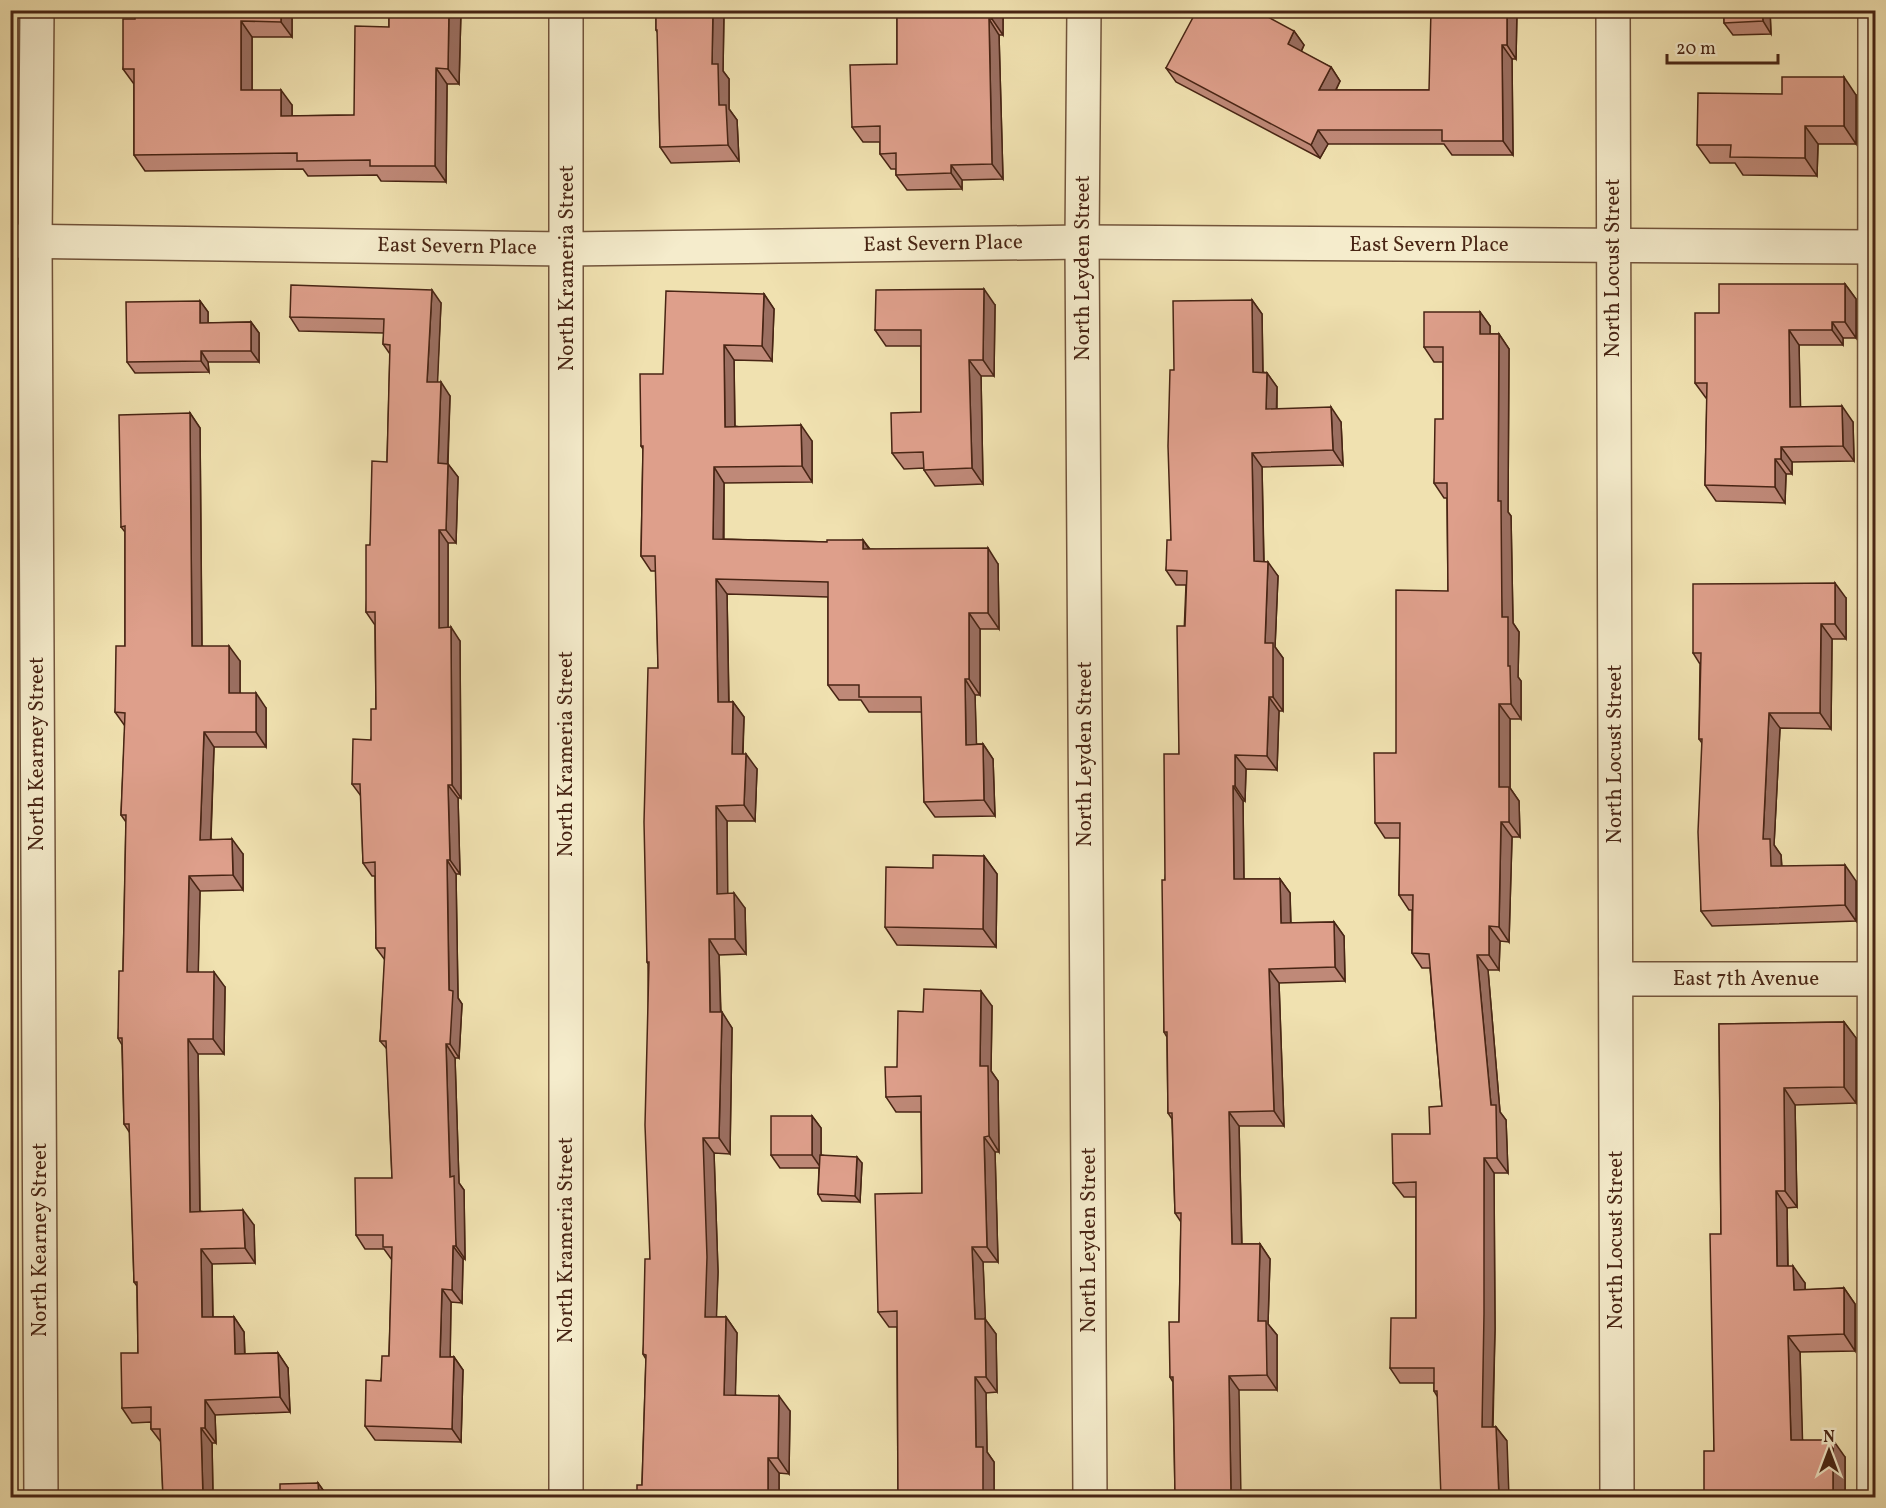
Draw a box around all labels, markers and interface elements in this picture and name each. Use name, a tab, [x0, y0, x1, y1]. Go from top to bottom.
scale bar	[1667, 27, 1778, 65]
text: 20 m	[1676, 37, 1716, 62]
street label: North Krameria Street	[553, 165, 582, 371]
street label: North Leyden Street	[1069, 175, 1098, 361]
street label: North Locust Street	[1599, 178, 1628, 358]
street label: East Severn Place	[863, 228, 1023, 260]
street label: East Severn Place	[377, 231, 537, 263]
street label: East Severn Place	[1349, 231, 1509, 260]
street label: North Krameria Street	[552, 651, 581, 857]
street label: North Kearney Street	[23, 657, 52, 851]
street label: North Leyden Street	[1071, 661, 1100, 847]
street label: North Locust Street	[1601, 664, 1630, 844]
street label: East 7th Avenue	[1673, 965, 1819, 994]
street label: North Krameria Street	[552, 1137, 581, 1343]
street label: North Kearney Street	[26, 1143, 55, 1337]
street label: North Leyden Street	[1075, 1147, 1104, 1333]
street label: North Locust Street	[1602, 1150, 1631, 1330]
north arrow	[1799, 1421, 1859, 1481]
text: N	[1823, 1427, 1835, 1449]

